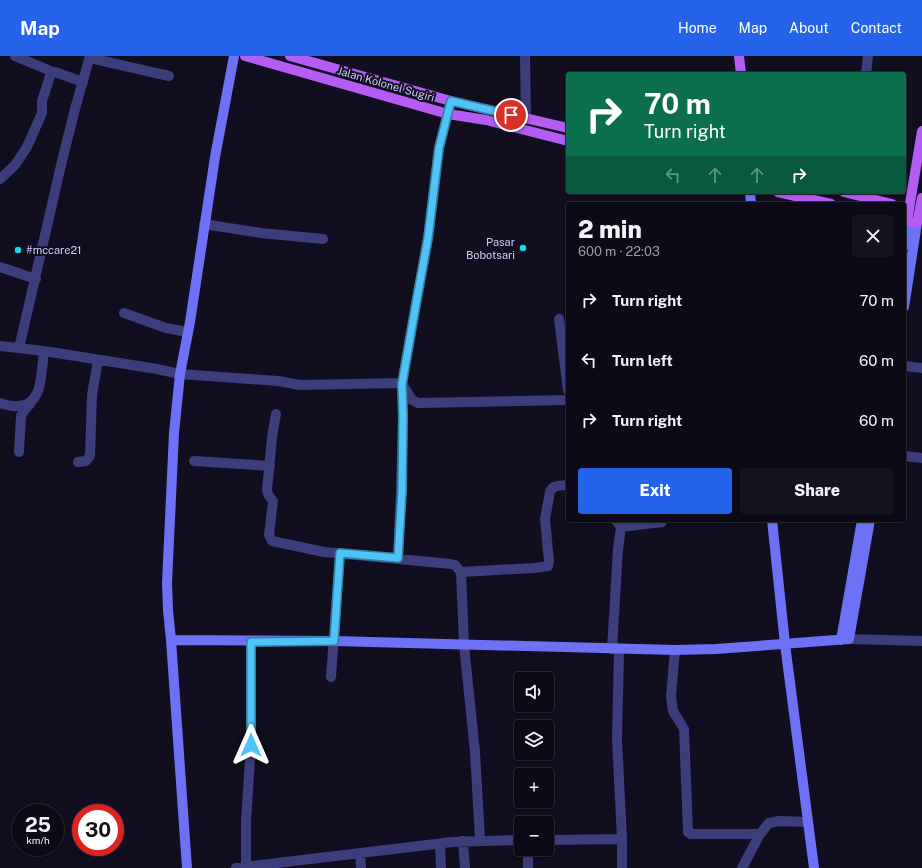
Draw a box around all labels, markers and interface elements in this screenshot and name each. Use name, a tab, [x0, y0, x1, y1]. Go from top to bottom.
text: Map	[20, 17, 60, 39]
text: Home	[678, 20, 717, 36]
text: Map	[739, 20, 767, 36]
text: About	[789, 20, 829, 36]
text: Contact	[851, 20, 902, 36]
street label: Jalan Kolonel Sugiri	[336, 64, 436, 104]
text: 70 m	[644, 87, 711, 120]
icon: right	[578, 88, 630, 140]
pin	[494, 98, 528, 132]
icon: arrive	[500, 104, 522, 126]
text: Turn right	[644, 121, 726, 142]
icon: left	[662, 164, 684, 186]
icon: ahead	[704, 164, 726, 186]
icon: ahead	[746, 164, 768, 186]
icon: right	[788, 164, 810, 186]
text: 2 min	[578, 215, 642, 243]
button: close	[852, 215, 894, 257]
place label: Pasar Bobotsari	[466, 236, 515, 261]
marker: Pasar Bobotsari	[518, 243, 528, 253]
place label: #mccare21	[26, 244, 82, 256]
text: 600 m · 22:03	[578, 244, 660, 259]
marker: #mccare21	[13, 245, 23, 255]
icon: right	[578, 289, 600, 311]
text: Turn right	[612, 292, 682, 309]
text: 70 m	[859, 292, 894, 309]
icon: left	[578, 349, 600, 371]
text: Turn left	[612, 352, 673, 369]
text: 60 m	[859, 352, 894, 369]
icon: right	[578, 409, 600, 431]
text: Turn right	[612, 412, 682, 429]
text: 60 m	[859, 412, 894, 429]
button: Exit	[578, 468, 732, 514]
button: Share	[740, 468, 894, 514]
map controls	[514, 672, 554, 856]
button: sound	[514, 672, 554, 712]
button: layers	[514, 720, 554, 760]
position arrow	[230, 724, 272, 766]
button: +	[514, 768, 554, 808]
speed limit sign: 30	[72, 804, 124, 856]
text: 25	[25, 813, 51, 837]
button: −	[514, 816, 554, 856]
text: km/h	[26, 834, 50, 846]

